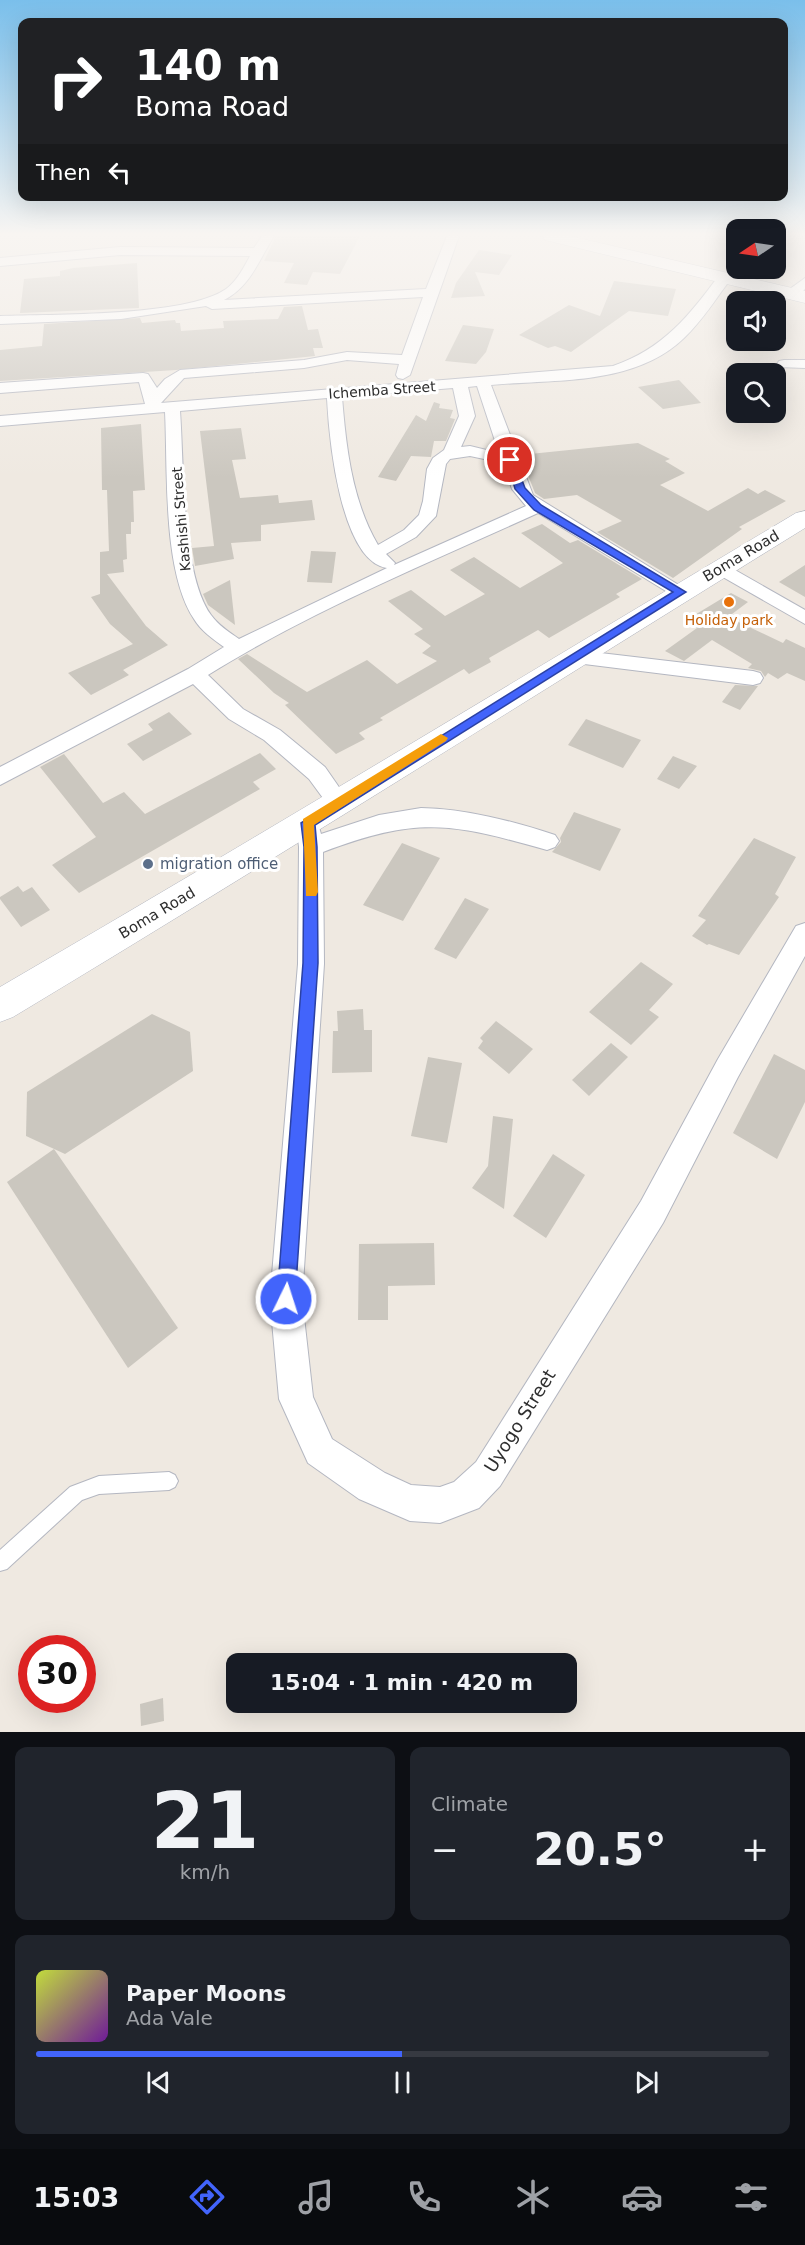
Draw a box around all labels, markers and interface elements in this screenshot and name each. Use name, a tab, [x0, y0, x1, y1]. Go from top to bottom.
text: 140 m	[135, 41, 281, 90]
icon: right	[36, 42, 114, 120]
text: Boma Road	[135, 91, 289, 122]
icon: left	[103, 156, 136, 189]
text: Then	[36, 160, 91, 185]
north arrow	[726, 219, 786, 279]
map controls	[726, 219, 786, 423]
button: sound	[726, 291, 786, 351]
button: search	[726, 363, 786, 423]
street label: Ichemba Street	[328, 378, 437, 402]
pin	[484, 434, 535, 485]
icon: arrive	[493, 443, 526, 476]
street label: Kashishi Street	[168, 466, 194, 572]
street label: Boma Road	[700, 526, 782, 586]
marker: Holiday park	[722, 595, 736, 609]
place label: Holiday park	[685, 612, 774, 628]
place label: migration office	[160, 855, 278, 873]
marker: migration office	[141, 857, 155, 871]
street label: Boma Road	[116, 883, 198, 943]
position arrow	[254, 1267, 318, 1331]
street label: Uyogo Street	[479, 1365, 560, 1476]
speed limit sign: 30	[18, 1635, 96, 1713]
text: 15:04 · 1 min · 420 m	[270, 1670, 533, 1695]
text: 21	[151, 1776, 259, 1866]
text: Climate	[431, 1792, 508, 1816]
text: 20.5°	[533, 1823, 667, 1876]
text: −	[431, 1830, 459, 1869]
text: +	[741, 1830, 769, 1869]
text: km/h	[180, 1860, 230, 1884]
text: Paper Moons	[126, 1981, 286, 2006]
text: Ada Vale	[126, 2006, 213, 2030]
icon: previous	[142, 2066, 175, 2099]
icon: pause	[386, 2066, 419, 2099]
icon: next	[630, 2066, 663, 2099]
icon: directions	[186, 2176, 228, 2218]
icon: music	[295, 2176, 337, 2218]
icon: phone	[403, 2176, 445, 2218]
icon: climate	[512, 2176, 554, 2218]
icon: car	[621, 2176, 663, 2218]
icon: filters	[730, 2176, 772, 2218]
text: 15:03	[33, 2182, 119, 2213]

